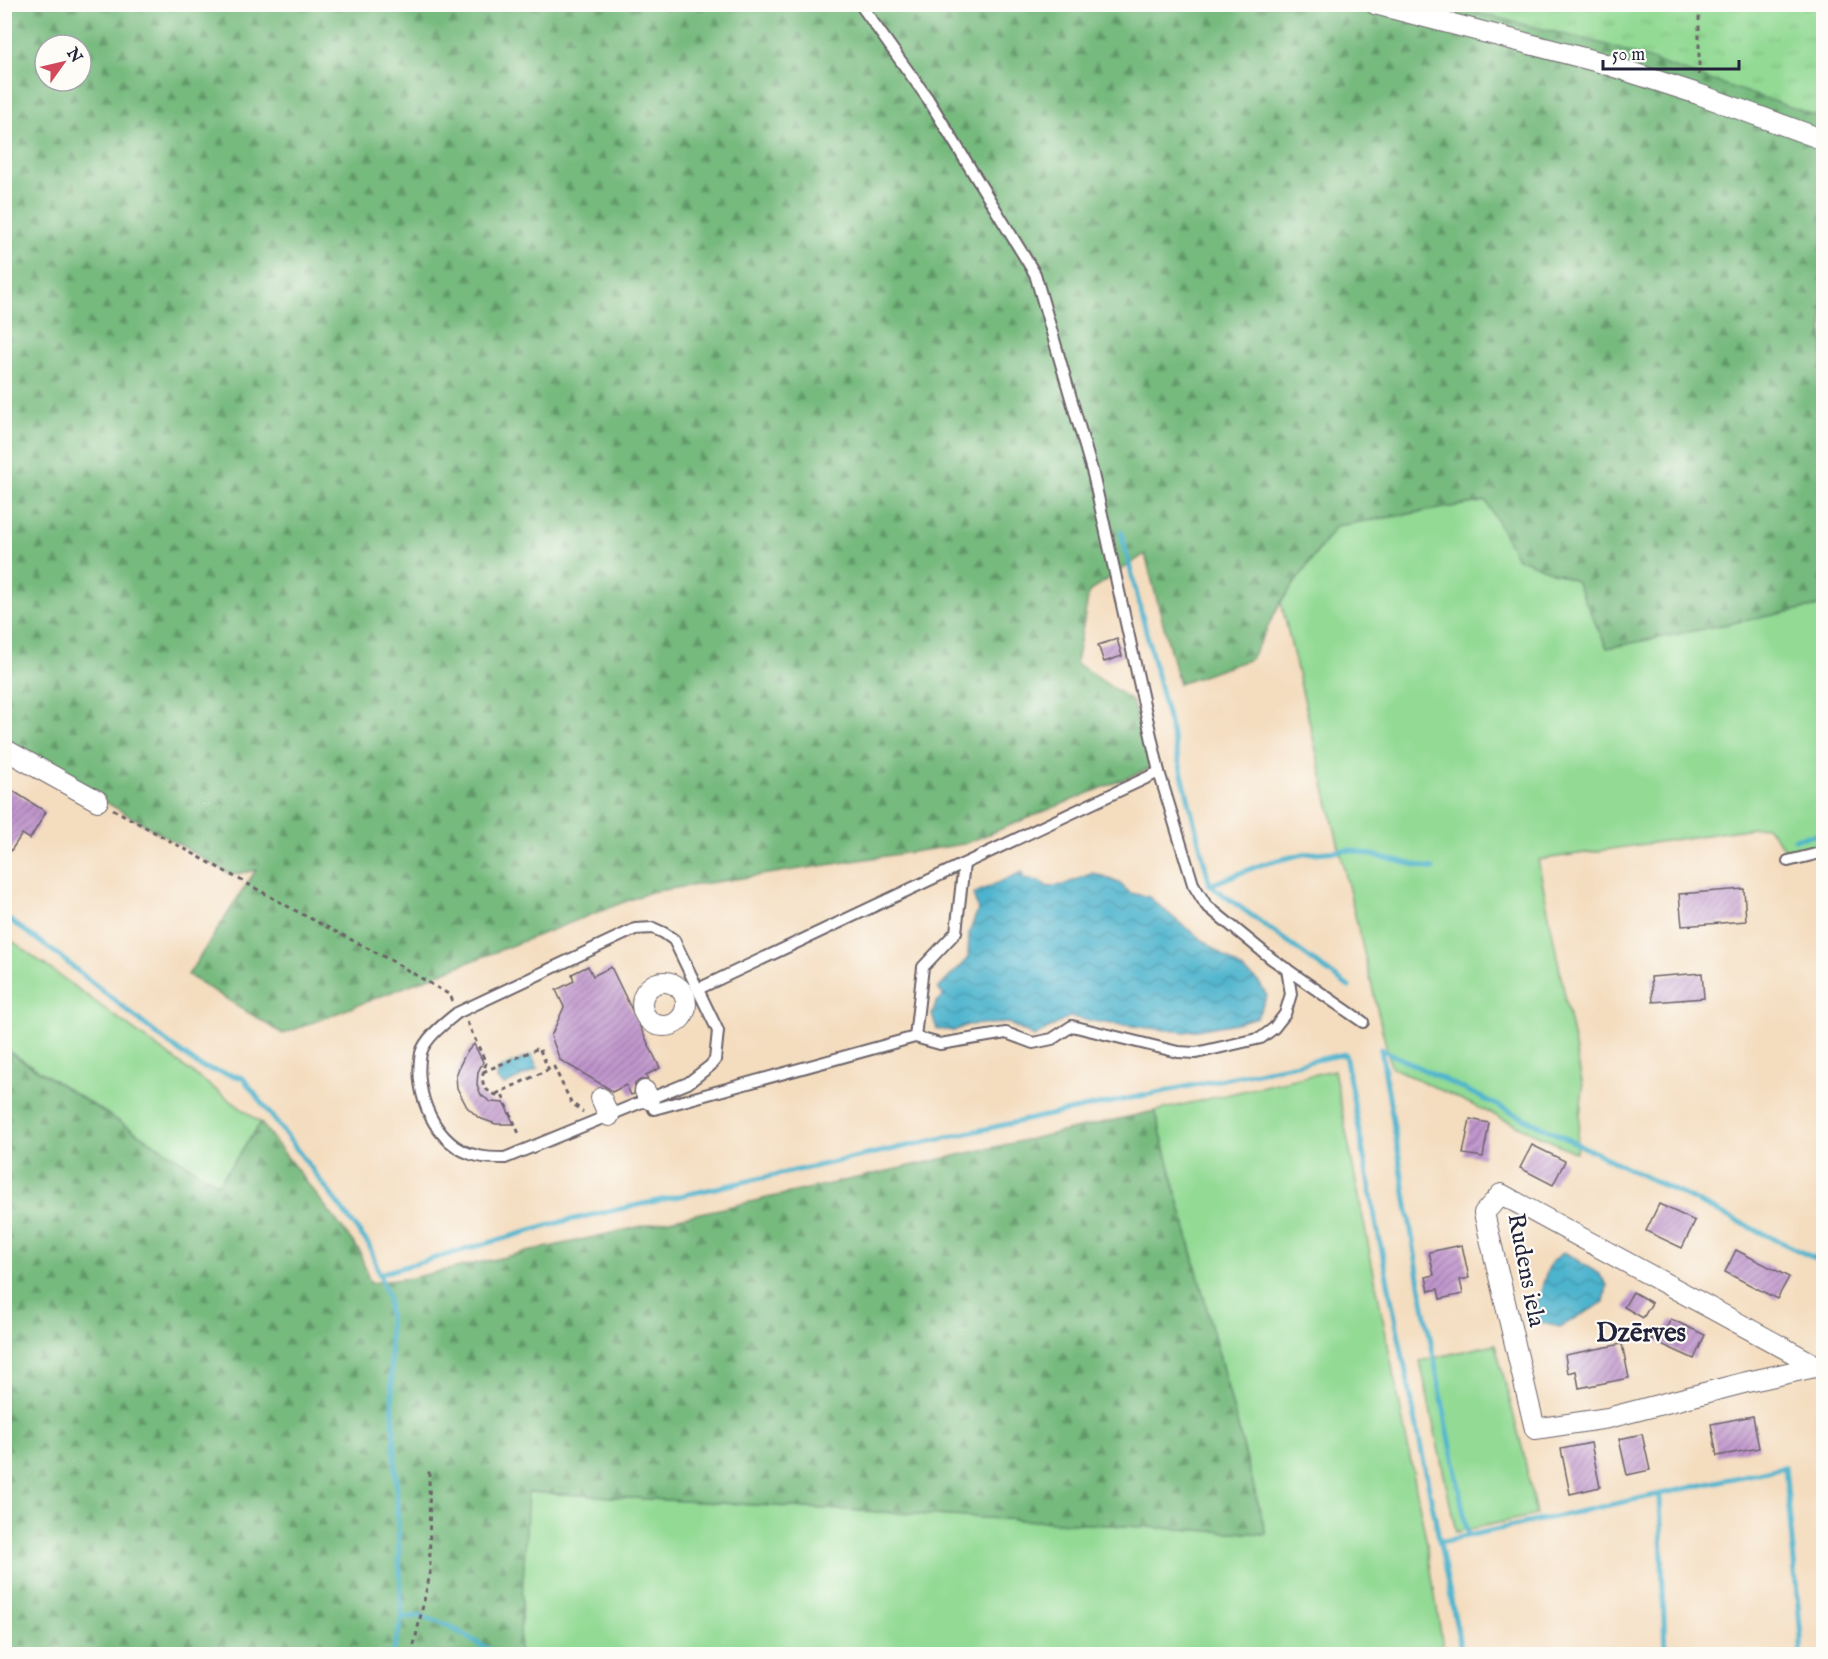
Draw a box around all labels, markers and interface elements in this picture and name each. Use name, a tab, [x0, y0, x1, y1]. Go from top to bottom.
north arrow	[33, 33, 93, 93]
scale bar	[1603, 33, 1740, 71]
text: N	[61, 44, 86, 67]
text: 50 m	[1612, 44, 1645, 67]
street label: Rudens iela	[1499, 1211, 1552, 1330]
district label: Dzērves	[1596, 1317, 1686, 1351]

